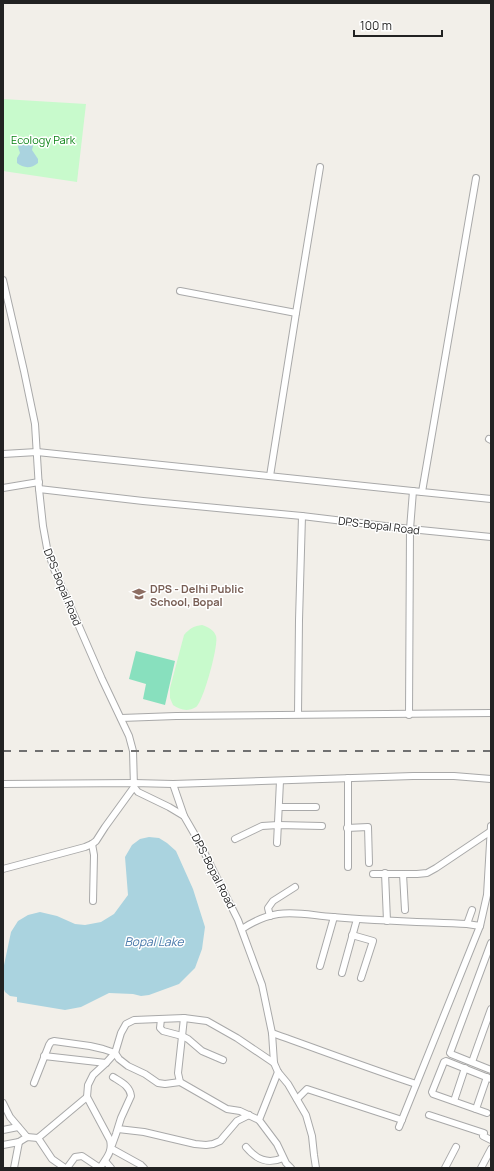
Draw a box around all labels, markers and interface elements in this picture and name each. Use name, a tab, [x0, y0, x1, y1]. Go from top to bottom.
scale bar	[354, 12, 442, 38]
text: 100 m	[360, 17, 392, 34]
park label: Ecology Park	[11, 132, 76, 147]
street label: DPS-Bopal Road	[337, 513, 421, 537]
street label: DPS-Bopal Road	[41, 546, 85, 628]
place label: DPS - Delhi Public School, Bopal	[150, 581, 244, 609]
school or university icon: DPS - Delhi Public School, Bopal	[131, 586, 147, 602]
street label: DPS-Bopal Road	[189, 831, 239, 911]
water label: Bopal Lake	[124, 933, 185, 950]

